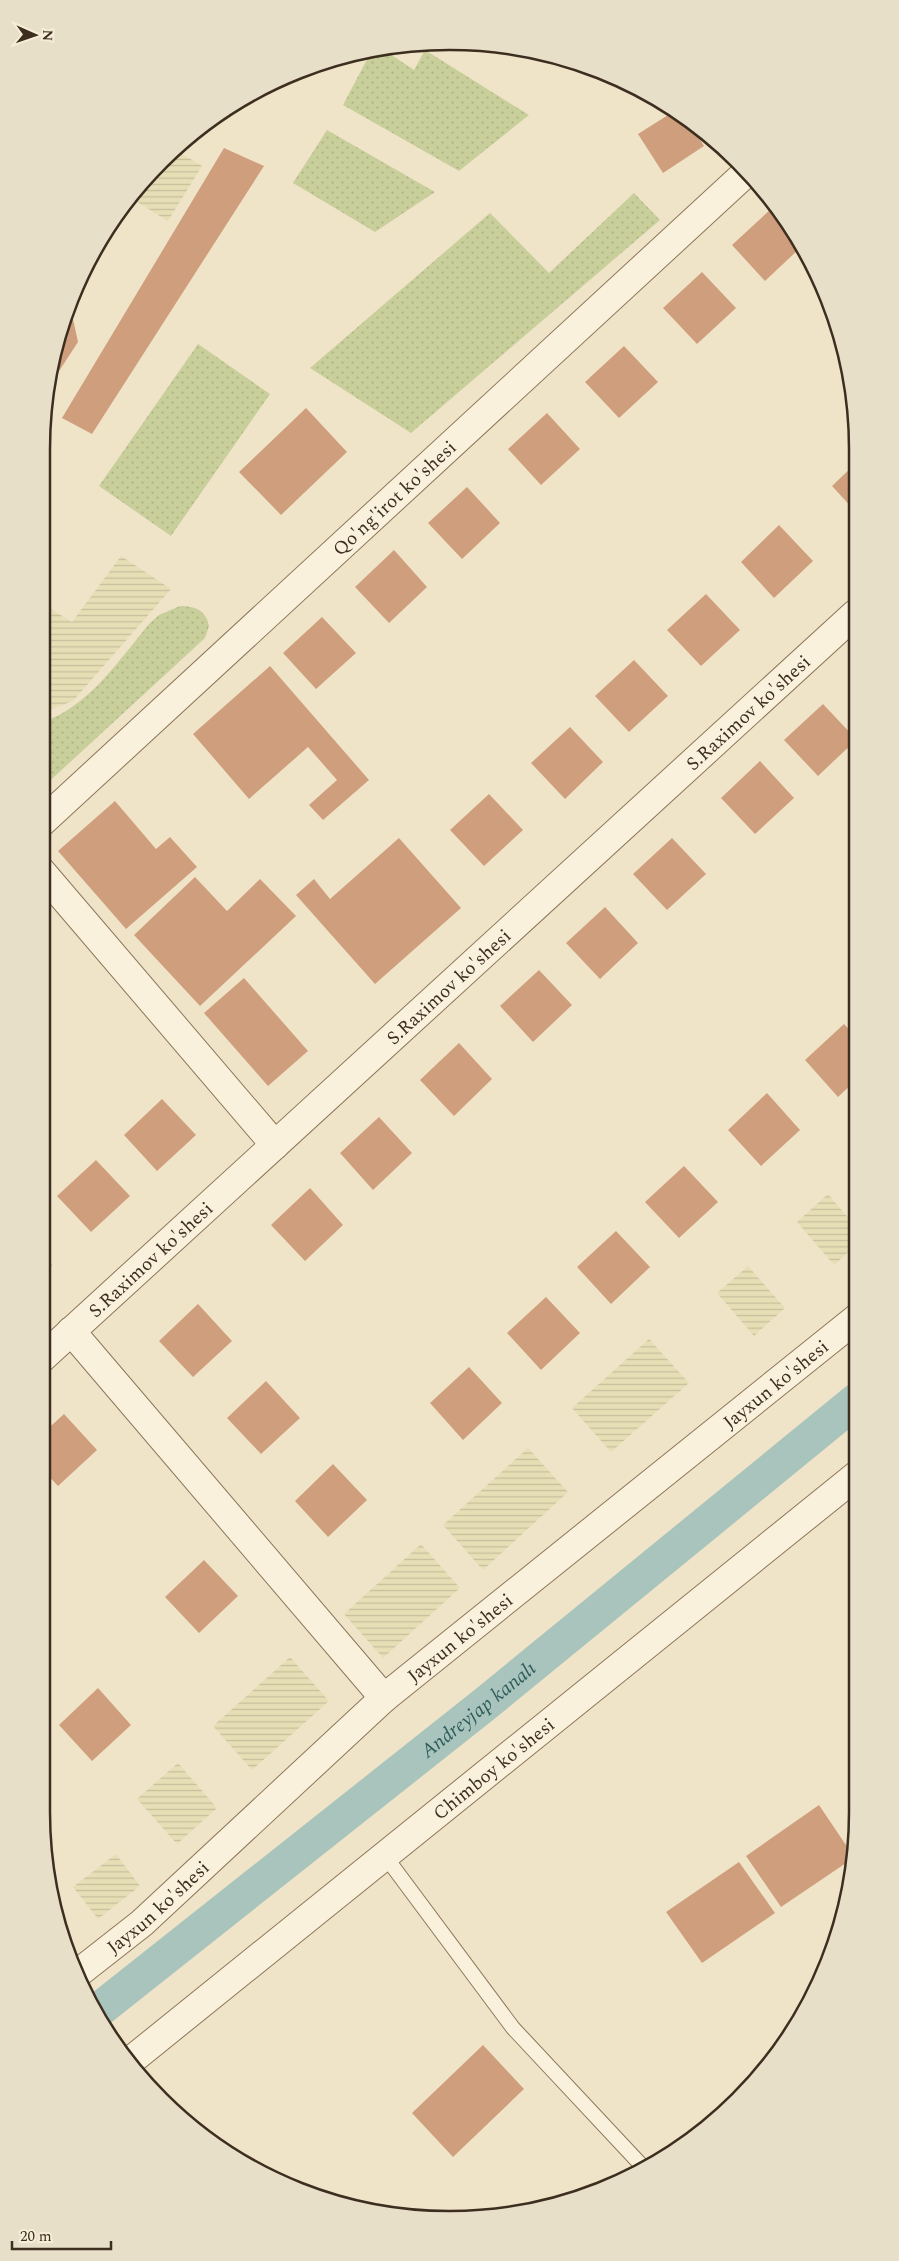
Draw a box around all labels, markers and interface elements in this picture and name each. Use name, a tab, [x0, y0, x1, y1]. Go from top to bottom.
north arrow	[10, 10, 60, 60]
text: N	[37, 29, 58, 42]
street label: Qo'ng'irot ko'shesi	[326, 434, 463, 563]
street label: S.Raximov ko'shesi	[680, 648, 818, 778]
street label: S.Raximov ko'shesi	[380, 923, 518, 1052]
street label: S.Raximov ko'shesi	[82, 1195, 220, 1325]
street label: Jayxun ko'shesi	[717, 1333, 836, 1437]
street label: Jayxun ko'shesi	[401, 1587, 520, 1690]
water label: Andreyjap kanalı	[414, 1654, 543, 1766]
street label: Chimboy ko'shesi	[427, 1711, 562, 1828]
street label: Jayxun ko'shesi	[101, 1854, 217, 1962]
scale bar	[12, 2218, 111, 2250]
text: 20 m	[20, 2225, 52, 2248]

